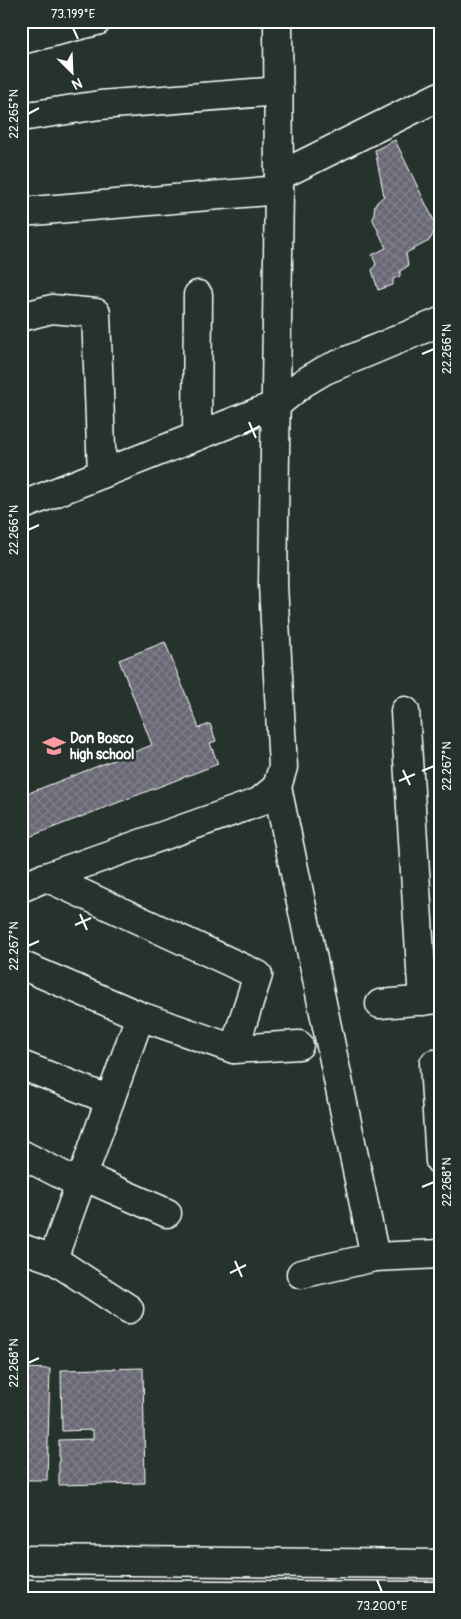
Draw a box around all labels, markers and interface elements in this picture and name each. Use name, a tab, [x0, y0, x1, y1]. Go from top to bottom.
text: 73.199°E	[51, 7, 95, 22]
north arrow	[48, 48, 98, 98]
text: N	[69, 74, 85, 93]
text: 22.265°N	[7, 89, 22, 139]
text: 22.266°N	[440, 324, 455, 374]
text: 22.266°N	[7, 505, 22, 555]
place label: Don Bosco high school	[70, 730, 134, 763]
school or university icon: Don Bosco high school	[41, 733, 67, 759]
text: 22.267°N	[440, 741, 455, 791]
text: 22.267°N	[7, 921, 22, 971]
text: 22.268°N	[440, 1157, 455, 1207]
text: 22.268°N	[7, 1338, 22, 1388]
text: 73.200°E	[357, 1599, 407, 1614]

